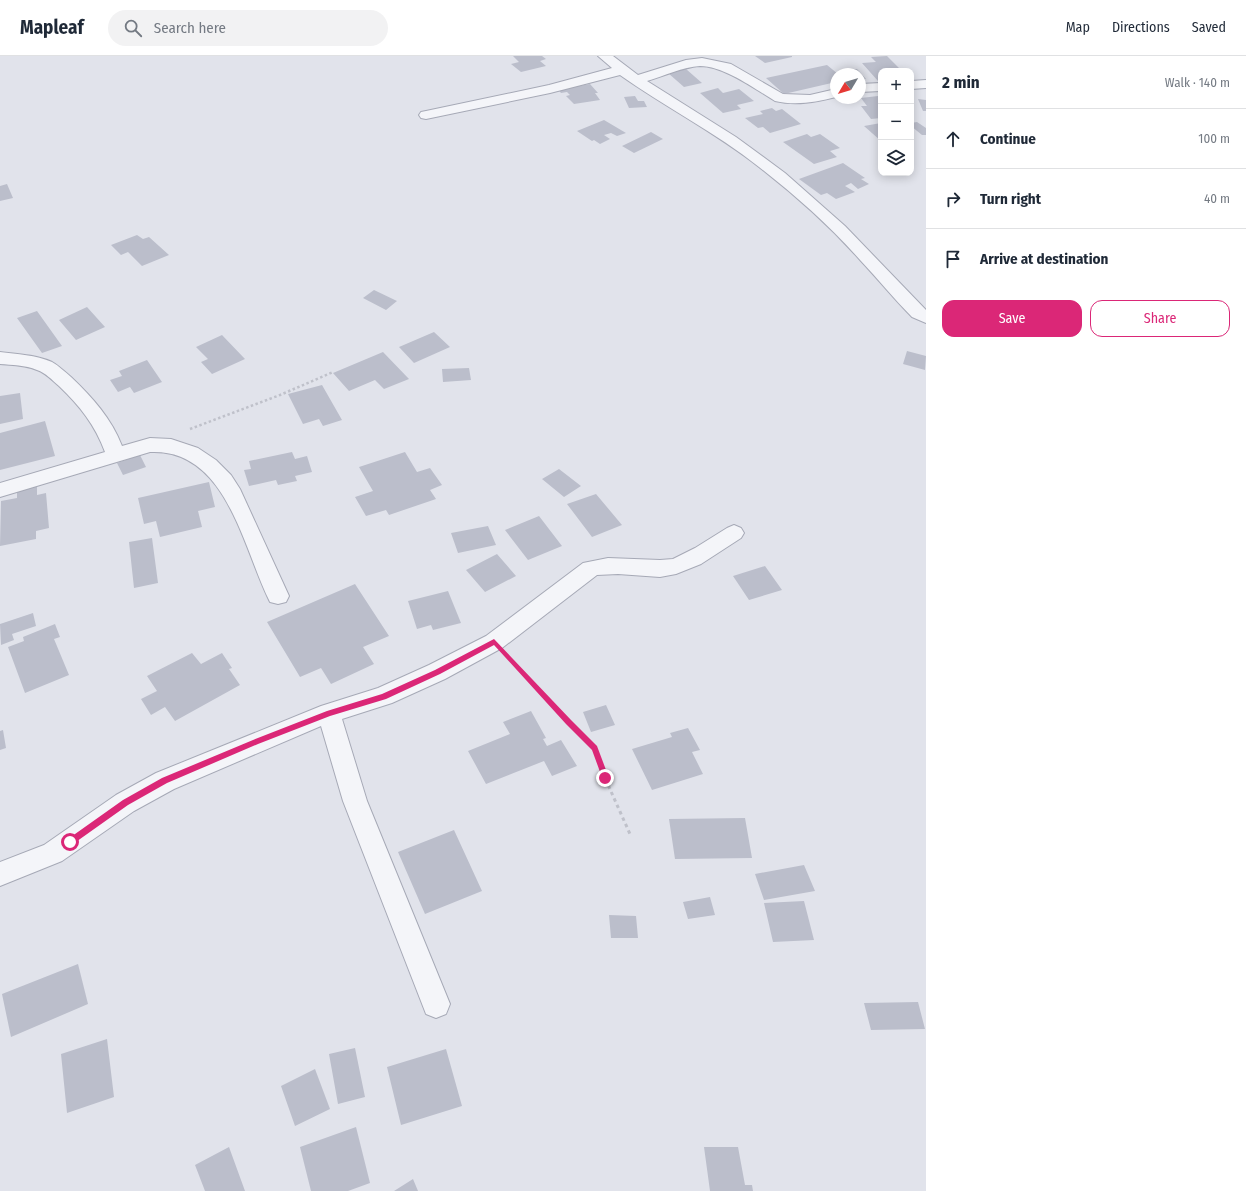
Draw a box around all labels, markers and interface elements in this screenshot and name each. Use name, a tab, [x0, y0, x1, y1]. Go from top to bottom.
search box	[108, 10, 388, 46]
text: Mapleaf	[20, 16, 84, 39]
icon: search	[122, 17, 144, 39]
text: Search here	[154, 19, 226, 37]
text: Map	[1066, 19, 1090, 36]
text: Directions	[1112, 19, 1170, 36]
text: Saved	[1192, 19, 1226, 36]
north arrow	[830, 68, 866, 104]
map controls	[878, 68, 914, 176]
button: +	[878, 68, 914, 104]
text: 2 min	[942, 72, 980, 93]
text: Walk · 140 m	[1165, 75, 1230, 90]
button: −	[878, 104, 914, 140]
icon: ahead	[942, 128, 964, 150]
text: Continue	[980, 130, 1036, 148]
text: 100 m	[1198, 131, 1230, 146]
button: layers	[878, 140, 914, 176]
icon: right	[942, 188, 964, 210]
text: Turn right	[980, 190, 1041, 208]
text: 40 m	[1204, 191, 1230, 206]
icon: arrive	[942, 248, 964, 270]
text: Arrive at destination	[980, 250, 1108, 268]
button: Save	[942, 300, 1082, 337]
button: Share	[1090, 300, 1230, 337]
route end	[596, 769, 614, 787]
route start	[61, 833, 79, 851]

